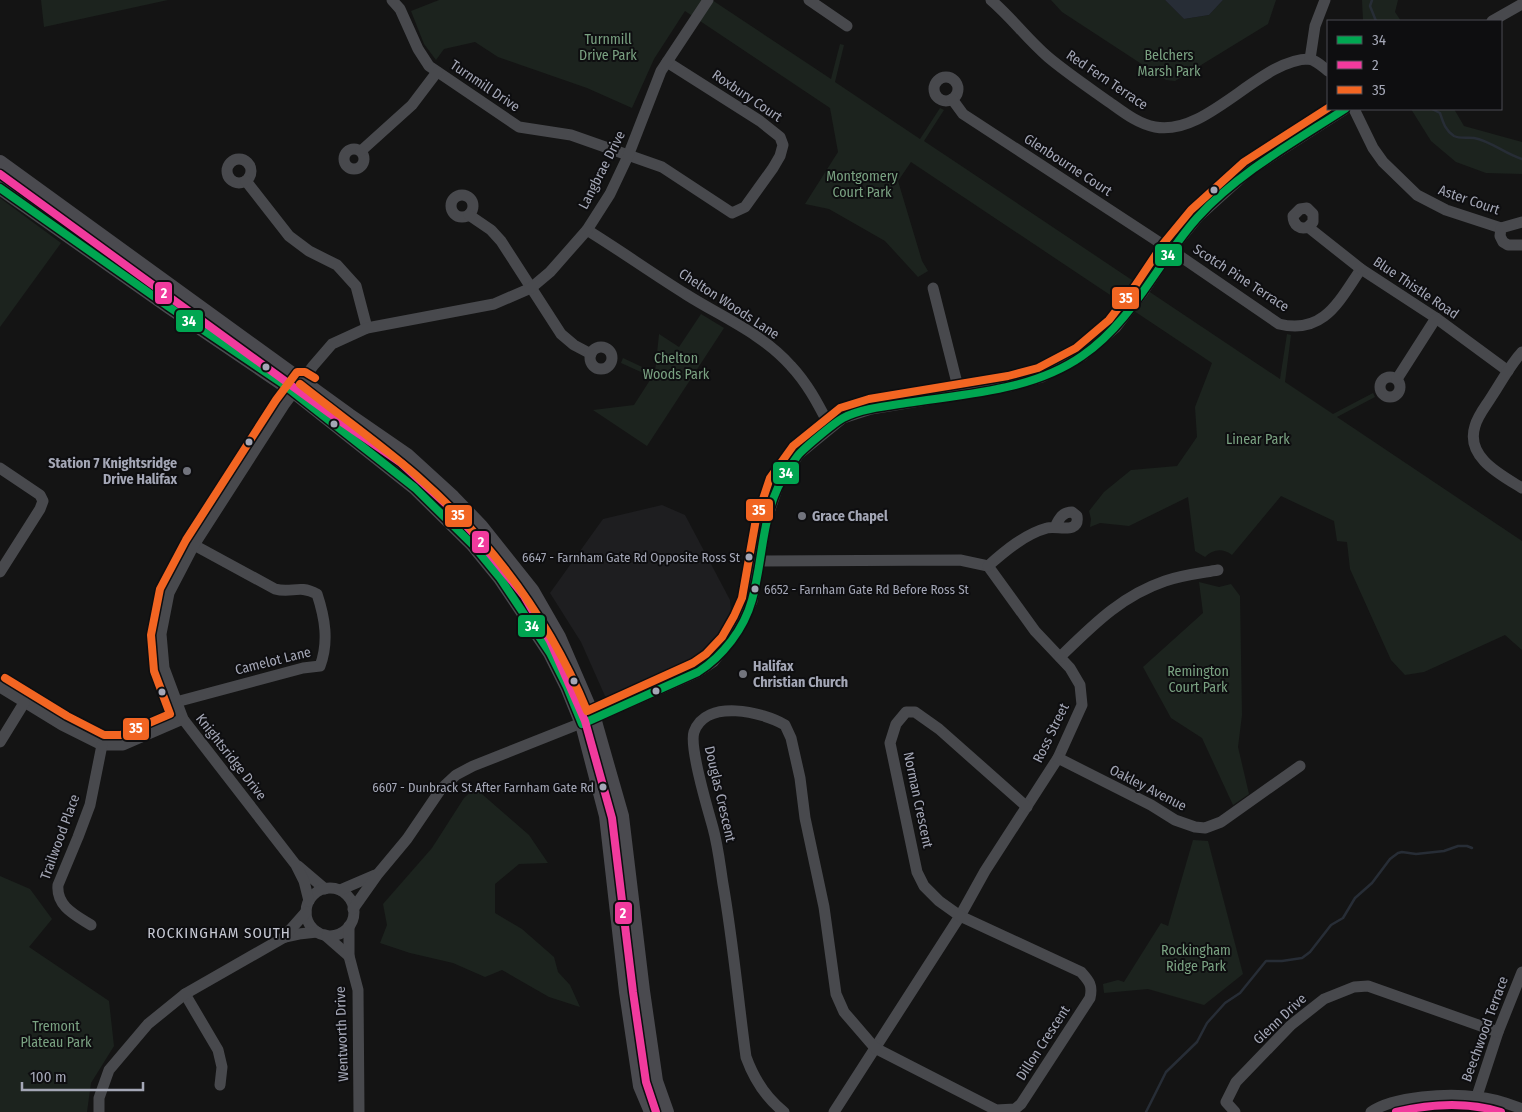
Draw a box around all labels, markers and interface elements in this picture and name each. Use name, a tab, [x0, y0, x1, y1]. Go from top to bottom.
legend	[1327, 20, 1502, 110]
park label: Turnmill Drive Park	[579, 31, 637, 64]
text: 34	[1372, 31, 1386, 49]
street label: Red Fern Terrace	[1063, 46, 1151, 114]
park label: Belchers Marsh Park	[1137, 47, 1201, 80]
text: 2	[1372, 56, 1379, 74]
street label: Turnmill Drive	[447, 57, 523, 115]
street label: Roxbury Court	[709, 66, 786, 126]
text: 35	[1372, 81, 1386, 99]
street label: Langbrae Drive	[575, 128, 629, 212]
street label: Glenbourne Court	[1021, 130, 1116, 200]
park label: Montgomery Court Park	[826, 168, 899, 201]
street label: Aster Court	[1436, 182, 1502, 219]
unlabelled marker	[1209, 185, 1219, 195]
street label: Scotch Pine Terrace	[1190, 241, 1292, 315]
line badge: 34	[1154, 243, 1183, 267]
text: 34	[1160, 247, 1175, 264]
street label: Blue Thistle Road	[1370, 253, 1462, 323]
street label: Chelton Woods Lane	[676, 265, 783, 343]
line badge: 2	[154, 281, 173, 305]
text: 2	[160, 285, 168, 302]
line badge: 35	[1111, 286, 1140, 310]
text: 35	[1118, 290, 1133, 307]
line badge: 34	[175, 309, 204, 333]
text: 34	[181, 313, 196, 330]
park label: Chelton Woods Park	[643, 350, 710, 383]
unlabelled marker	[261, 362, 271, 372]
unlabelled marker	[329, 419, 339, 429]
park label: Linear Park	[1226, 431, 1290, 448]
unlabelled marker	[244, 437, 254, 447]
place label: Station 7 Knightsridge Drive Halifax	[48, 455, 177, 488]
line badge: 34	[772, 461, 800, 485]
marker: Station 7 Knightsridge Drive Halifax	[181, 465, 193, 477]
text: 34	[778, 465, 793, 482]
line badge: 35	[745, 498, 774, 522]
text: 35	[751, 502, 766, 519]
line badge: 35	[444, 504, 473, 528]
text: 35	[450, 507, 465, 524]
place label: Grace Chapel	[812, 508, 888, 525]
marker: Grace Chapel	[796, 510, 808, 522]
line badge: 2	[471, 530, 490, 554]
text: 2	[477, 534, 485, 551]
place label: 6647 - Farnham Gate Rd Opposite Ross St	[522, 550, 741, 565]
marker: 6647 - Farnham Gate Rd Opposite Ross St	[744, 552, 754, 562]
place label: 6652 - Farnham Gate Rd Before Ross St	[764, 582, 970, 597]
marker: 6652 - Farnham Gate Rd Before Ross St	[750, 584, 760, 594]
line badge: 34	[517, 614, 546, 638]
text: 34	[524, 618, 539, 635]
street label: Camelot Lane	[233, 643, 313, 679]
place label: Halifax Christian Church	[753, 658, 848, 691]
park label: Remington Court Park	[1167, 663, 1229, 696]
marker: Halifax Christian Church	[737, 668, 749, 680]
unlabelled marker	[569, 676, 579, 686]
unlabelled marker	[651, 686, 661, 696]
unlabelled marker	[157, 687, 167, 697]
street label: Ross Street	[1029, 700, 1073, 766]
street label: Knightsridge Drive	[192, 710, 270, 804]
line badge: 35	[122, 717, 150, 741]
text: 35	[128, 720, 143, 737]
street label: Douglas Crescent	[701, 744, 739, 844]
street label: Norman Crescent	[900, 750, 937, 850]
street label: Oakley Avenue	[1107, 761, 1189, 815]
place label: 6607 - Dunbrack St After Farnham Gate Rd	[372, 780, 594, 795]
marker: 6607 - Dunbrack St After Farnham Gate Rd	[598, 782, 608, 792]
street label: Trailwood Place	[37, 792, 83, 882]
line badge: 2	[614, 901, 633, 925]
text: 2	[619, 905, 627, 922]
district label: ROCKINGHAM SOUTH	[147, 924, 291, 942]
park label: Rockingham Ridge Park	[1161, 942, 1231, 975]
street label: Beechwood Terrace	[1458, 974, 1512, 1084]
street label: Wentworth Drive	[332, 986, 352, 1082]
street label: Glenn Drive	[1250, 990, 1310, 1048]
street label: Dillon Crescent	[1012, 1002, 1074, 1084]
park label: Tremont Plateau Park	[20, 1018, 92, 1051]
scale bar	[22, 1060, 144, 1092]
text: 100 m	[30, 1068, 67, 1086]

